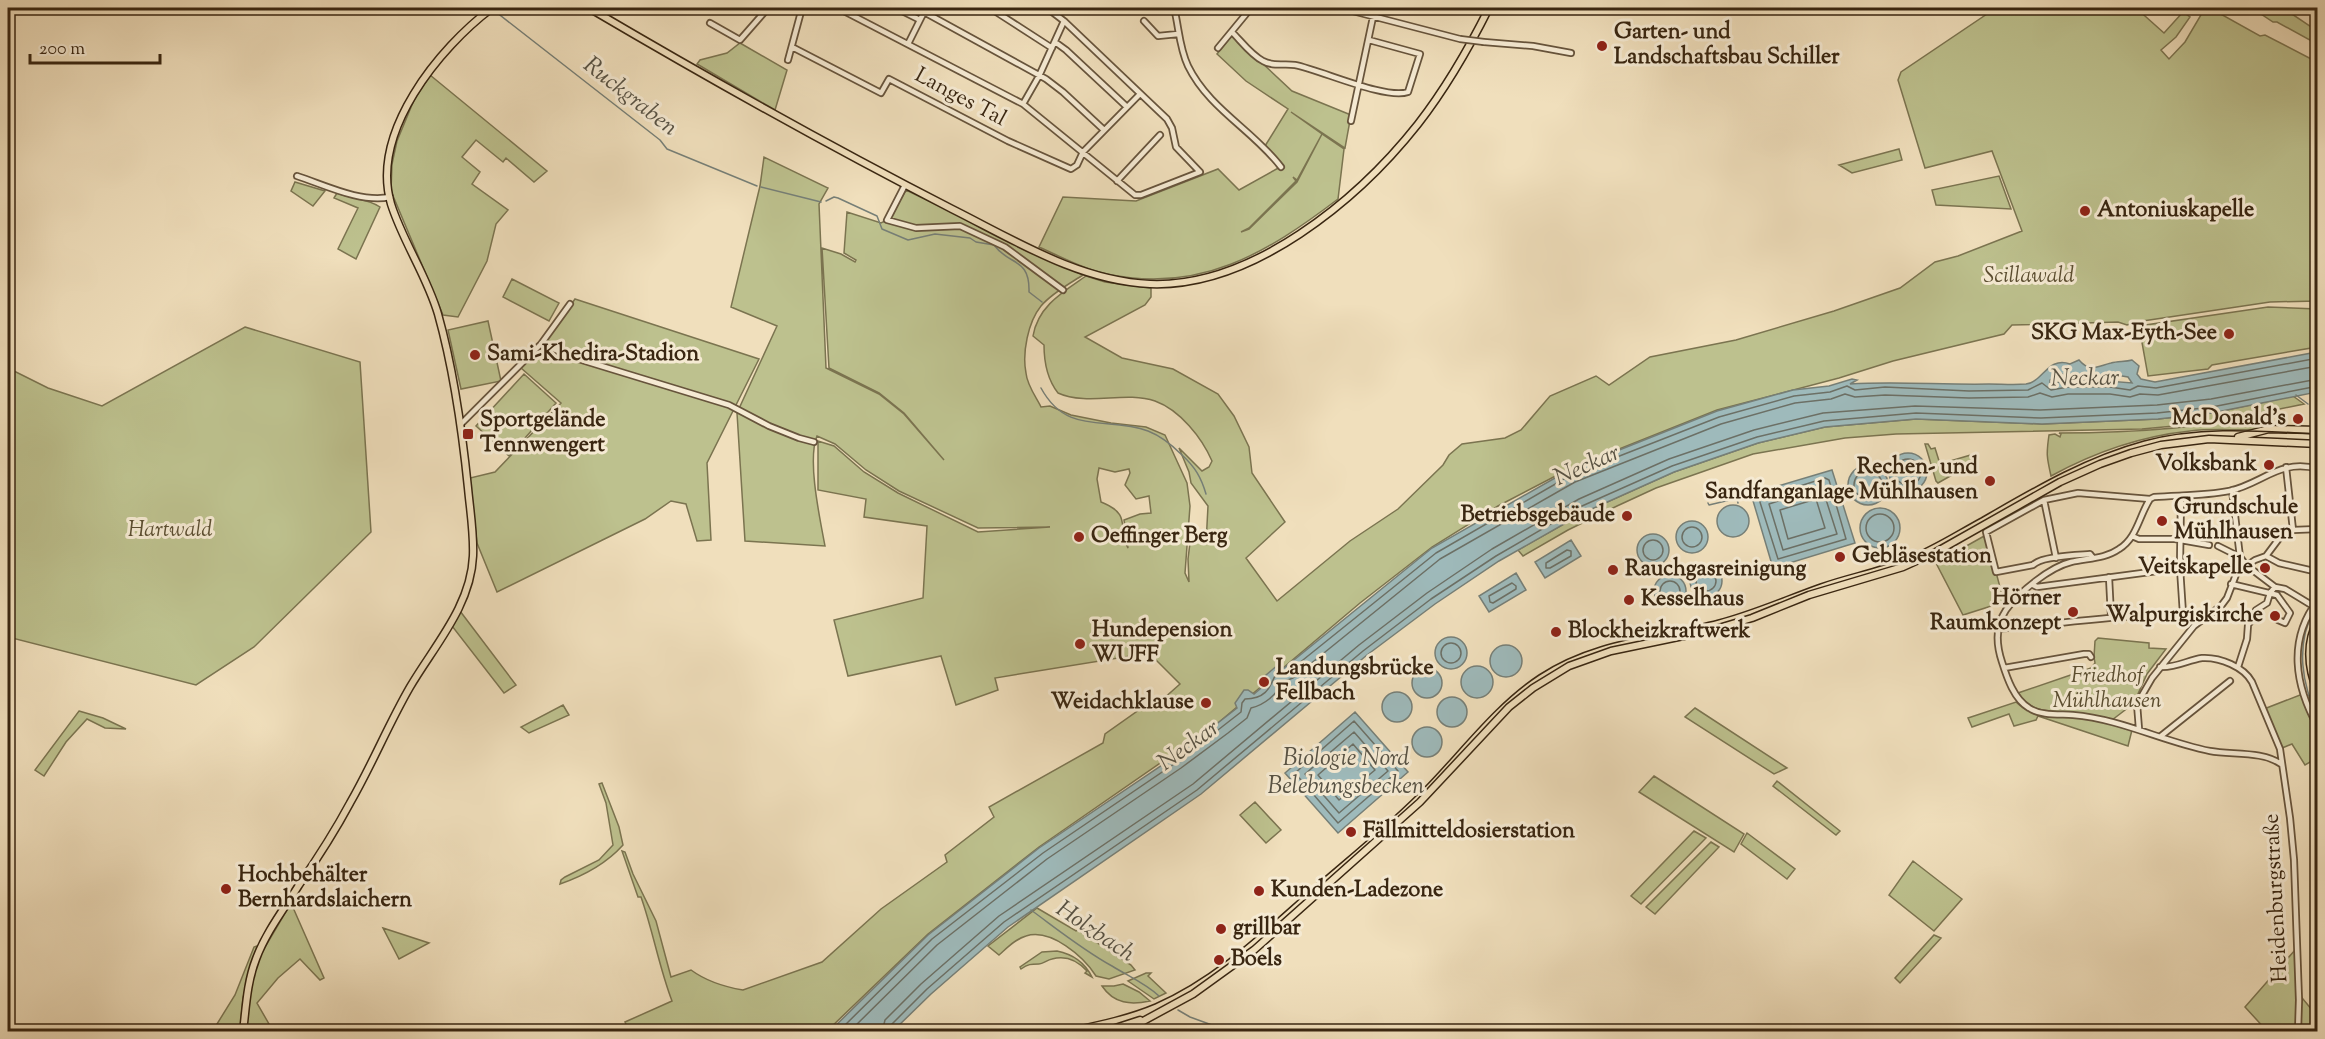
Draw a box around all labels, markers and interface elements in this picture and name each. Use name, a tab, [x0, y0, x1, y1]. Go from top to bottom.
place label: Garten- und Landschaftsbau Schiller	[1614, 17, 1840, 74]
scale bar	[30, 27, 160, 65]
text: 200 m	[39, 37, 85, 63]
marker: Garten- und Landschaftsbau Schiller	[1595, 39, 1609, 53]
water label: Ruckgraben	[575, 49, 685, 145]
street label: Langes Tal	[908, 60, 1012, 136]
place label: Antoniuskapelle	[2097, 195, 2254, 227]
marker: Antoniuskapelle	[2078, 204, 2092, 218]
park label: Scillawald	[1984, 261, 2075, 293]
place label: SKG Max-Eyth-See	[2031, 318, 2217, 350]
marker: SKG Max-Eyth-See	[2222, 327, 2236, 341]
place label: Sami-Khedira-Stadion	[487, 339, 699, 371]
marker: Sami-Khedira-Stadion	[468, 348, 482, 362]
water label: Neckar	[2050, 361, 2120, 397]
place label: McDonald's	[2172, 403, 2286, 435]
place label: Sportgelände Tennwengert	[480, 405, 605, 462]
marker: McDonald's	[2291, 412, 2305, 426]
marker: Sportgelände Tennwengert	[461, 427, 475, 441]
water label: Neckar	[1549, 436, 1626, 496]
place label: Volksbank	[2156, 449, 2257, 481]
place label: Rechen- und Sandfanganlage Mühlhausen	[1705, 452, 1979, 509]
marker: Volksbank	[2262, 458, 2276, 472]
marker: Rechen- und Sandfanganlage Mühlhausen	[1983, 474, 1997, 488]
place label: Grundschule Mühlhausen	[2174, 492, 2298, 549]
place label: Betriebsgebäude	[1461, 500, 1615, 532]
marker: Betriebsgebäude	[1620, 509, 1634, 523]
marker: Grundschule Mühlhausen	[2155, 514, 2169, 528]
park label: Hartwald	[128, 515, 212, 547]
place label: Oeffinger Berg	[1091, 521, 1228, 553]
marker: Oeffinger Berg	[1072, 530, 1086, 544]
place label: Gebläsestation	[1852, 541, 1992, 573]
marker: Gebläsestation	[1833, 550, 1847, 564]
place label: Veitskapelle	[2138, 552, 2253, 584]
place label: Rauchgasreinigung	[1625, 554, 1806, 586]
marker: Veitskapelle	[2258, 561, 2272, 575]
marker: Rauchgasreinigung	[1606, 563, 1620, 577]
place label: Hörner Raumkonzept	[1930, 583, 2062, 640]
place label: Kesselhaus	[1641, 584, 1744, 616]
marker: Kesselhaus	[1622, 593, 1636, 607]
place label: Walpurgiskirche	[2106, 600, 2263, 632]
marker: Hörner Raumkonzept	[2066, 605, 2080, 619]
marker: Walpurgiskirche	[2268, 609, 2282, 623]
place label: Hundepension WUFF	[1092, 615, 1232, 672]
place label: Blockheizkraftwerk	[1568, 616, 1750, 648]
marker: Blockheizkraftwerk	[1549, 625, 1563, 639]
marker: Hundepension WUFF	[1073, 637, 1087, 651]
place label: Landungsbrücke Fellbach	[1276, 653, 1434, 710]
park label: Friedhof Mühlhausen	[2052, 661, 2162, 718]
marker: Landungsbrücke Fellbach	[1257, 675, 1271, 689]
place label: Weidachklause	[1051, 687, 1194, 719]
marker: Weidachklause	[1199, 696, 1213, 710]
water label: Neckar	[1151, 712, 1227, 780]
water label: Biologie Nord Belebungsbecken	[1268, 742, 1425, 804]
street label: Heidenburgstraße	[2257, 813, 2297, 983]
place label: Fällmitteldosierstation	[1363, 816, 1575, 848]
marker: Fällmitteldosierstation	[1344, 825, 1358, 839]
place label: Hochbehälter Bernhardslaichern	[238, 860, 412, 917]
place label: Kunden-Ladezone	[1271, 875, 1443, 907]
marker: Hochbehälter Bernhardslaichern	[219, 882, 233, 896]
marker: Kunden-Ladezone	[1252, 884, 1266, 898]
water label: Holzbach	[1048, 893, 1142, 971]
place label: grillbar	[1233, 913, 1302, 945]
marker: grillbar	[1214, 922, 1228, 936]
place label: Boels	[1231, 944, 1282, 976]
marker: Boels	[1212, 953, 1226, 967]

